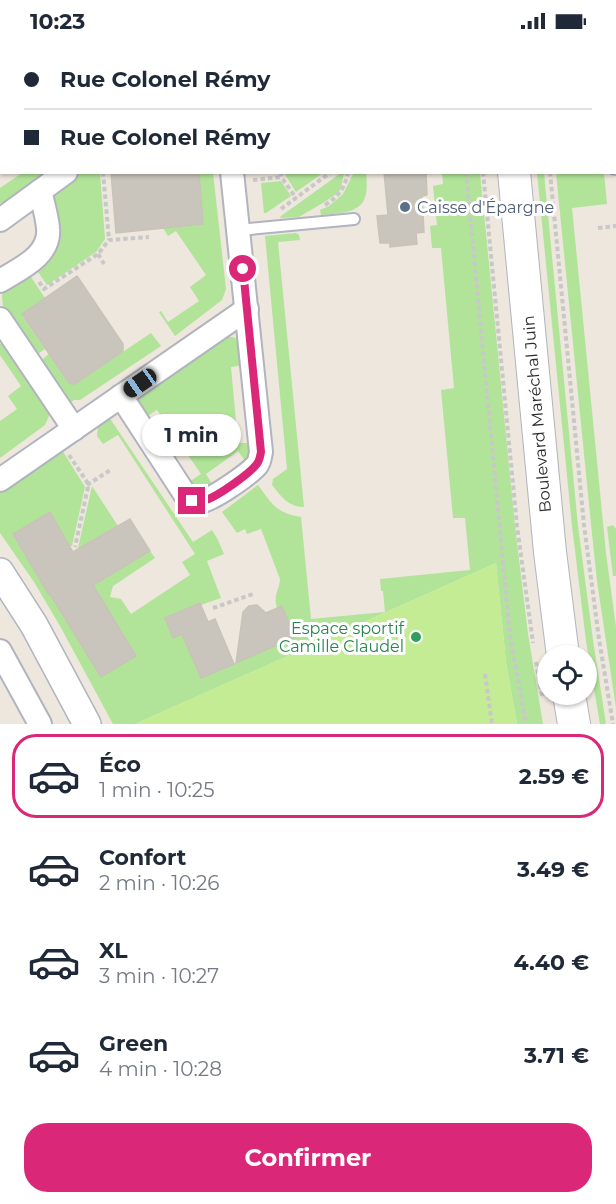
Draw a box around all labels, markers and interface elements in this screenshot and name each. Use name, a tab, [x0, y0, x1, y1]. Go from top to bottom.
text: 10:23	[30, 8, 85, 35]
text: Rue Colonel Rémy	[60, 66, 270, 93]
text: Rue Colonel Rémy	[60, 124, 270, 151]
place label: Caisse d'Épargne	[417, 198, 554, 217]
marker: Caisse d'Épargne	[398, 200, 412, 214]
route start	[229, 255, 256, 282]
street label: Boulevard Maréchal Juin	[519, 315, 555, 513]
car	[120, 365, 160, 401]
callout: 1 min	[142, 414, 242, 456]
text: 1 min	[164, 423, 219, 447]
route end	[178, 487, 205, 514]
place label: Espace sportif Camille Claudel	[279, 619, 405, 656]
marker: Espace sportif Camille Claudel	[409, 630, 423, 644]
map controls	[537, 645, 597, 705]
button: locate	[537, 645, 597, 705]
icon: car	[27, 749, 81, 803]
text: Éco	[99, 751, 141, 778]
text: 2.59 €	[519, 763, 589, 790]
text: 1 min · 10:25	[99, 778, 214, 802]
icon: car	[27, 842, 81, 896]
text: Confort	[99, 844, 186, 871]
text: 3.49 €	[517, 856, 589, 883]
text: 2 min · 10:26	[99, 871, 219, 895]
icon: car	[27, 935, 81, 989]
text: XL	[99, 937, 128, 964]
text: 4.40 €	[513, 949, 589, 976]
text: 3 min · 10:27	[99, 964, 219, 988]
icon: car	[27, 1028, 81, 1082]
text: Green	[99, 1030, 168, 1057]
text: 3.71 €	[524, 1042, 589, 1069]
text: 4 min · 10:28	[99, 1057, 222, 1081]
button: Confirmer	[24, 1123, 592, 1192]

